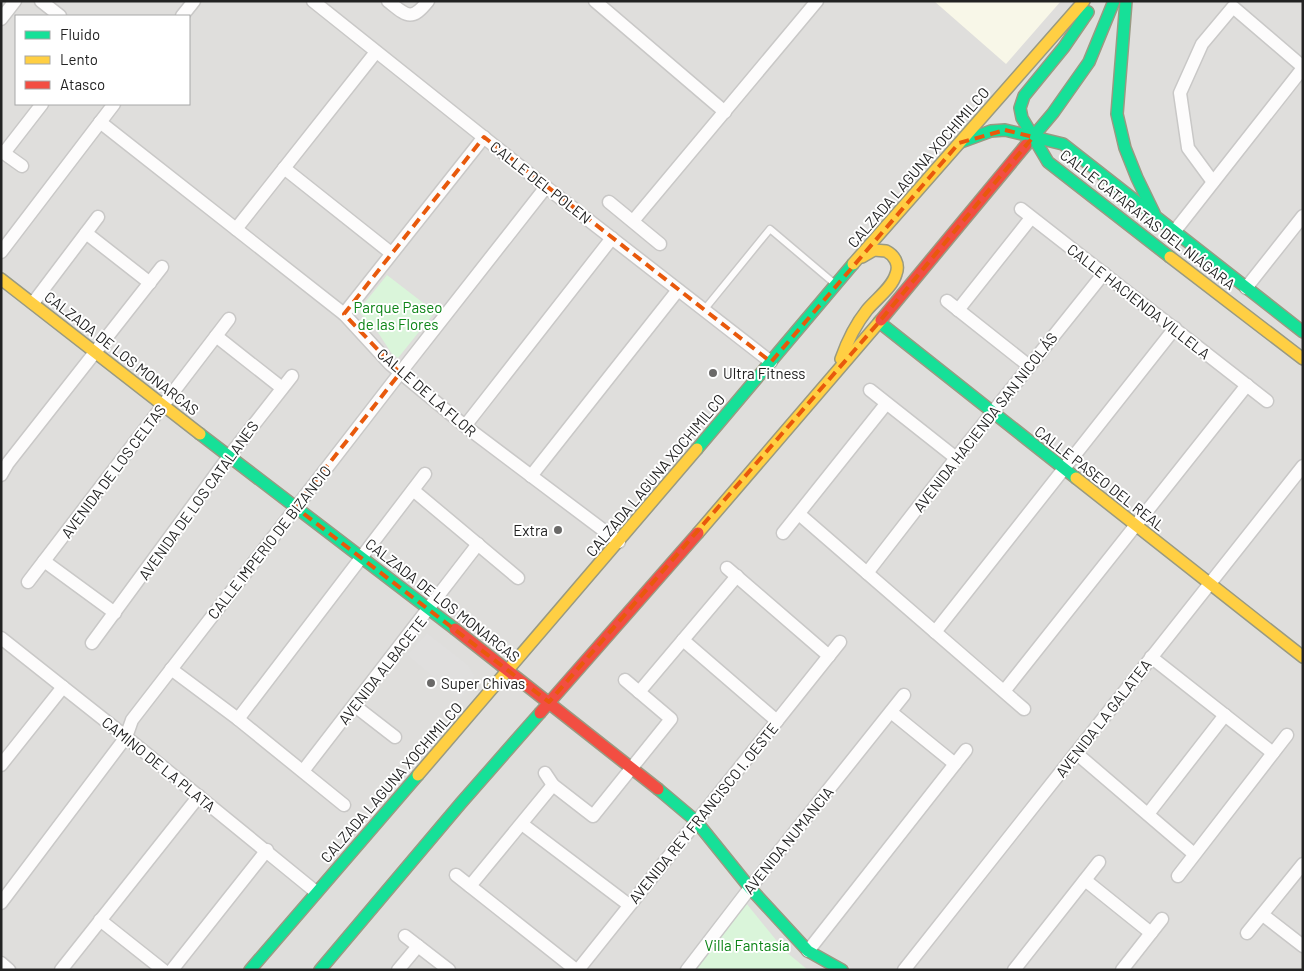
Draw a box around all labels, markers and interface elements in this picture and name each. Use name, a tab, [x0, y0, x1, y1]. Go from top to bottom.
legend	[15, 15, 190, 105]
text: Fluido	[60, 25, 100, 43]
text: Lento	[60, 50, 98, 68]
text: Atasco	[60, 75, 105, 93]
street label: CALZADA LAGUNA XOCHIMILCO	[843, 83, 993, 251]
street label: CALLE DEL POLEN	[487, 137, 595, 227]
street label: CALLE CATARATAS DEL NIÁGARA	[1057, 145, 1239, 293]
street label: CALLE HACIENDA VILLELA	[1064, 240, 1214, 362]
street label: CALZADA DE LOS MONARCAS	[41, 287, 203, 419]
park label: Parque Paseo de las Flores	[354, 298, 442, 333]
street label: AVENIDA HACIENDA SAN NICOLÁS	[909, 329, 1061, 515]
street label: CALLE DE LA FLOR	[374, 344, 480, 440]
place label: Ultra Fitness	[723, 364, 806, 382]
marker: Ultra Fitness	[707, 367, 719, 379]
street label: CALZADA LAGUNA XOCHIMILCO	[582, 390, 728, 560]
street label: AVENIDA DE LOS CELTAS	[57, 401, 169, 541]
street label: AVENIDA DE LOS CATALANES	[134, 417, 262, 583]
street label: CALLE PASEO DEL REAL	[1031, 422, 1169, 534]
street label: CALLE IMPERIO DE BIZANCIO	[204, 462, 334, 622]
place label: Extra	[513, 521, 548, 539]
marker: Extra	[552, 524, 564, 536]
street label: CALZADA DE LOS MONARCAS	[362, 534, 524, 666]
street label: AVENIDA ALBACETE	[334, 612, 430, 728]
street label: AVENIDA LA GALATEA	[1051, 655, 1155, 781]
place label: Super Chivas	[441, 674, 525, 692]
marker: Super Chivas	[425, 677, 437, 689]
street label: CALZADA LAGUNA XOCHIMILCO	[316, 698, 466, 866]
street label: CAMINO DE LA PLATA	[99, 713, 219, 815]
street label: AVENIDA REY FRANCISCO I. OESTE	[625, 719, 781, 907]
street label: AVENIDA NUMANCIA	[739, 783, 837, 897]
park label: Villa Fantasía	[704, 936, 790, 954]

